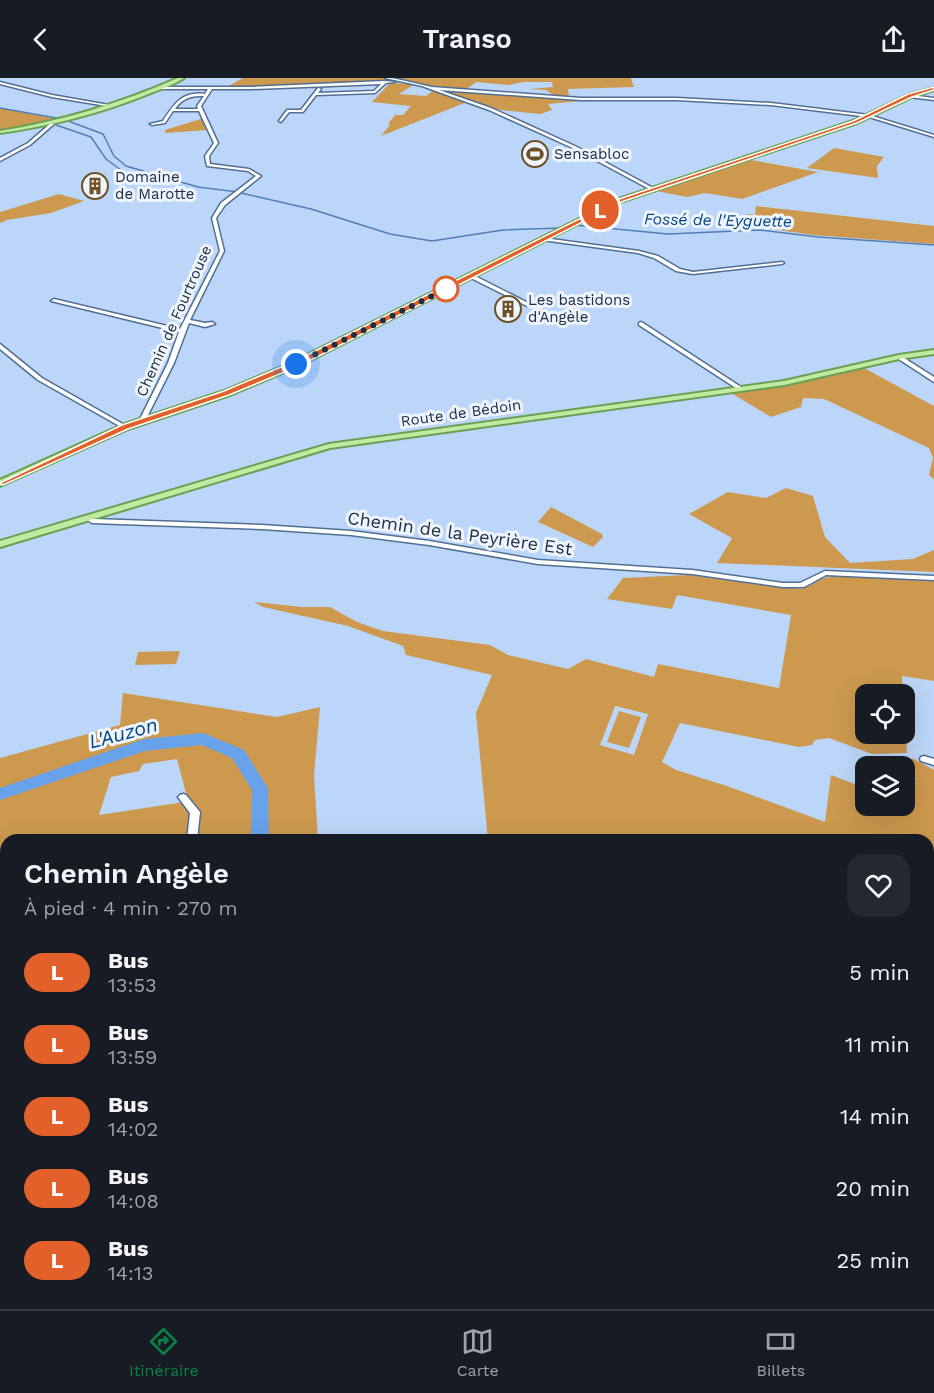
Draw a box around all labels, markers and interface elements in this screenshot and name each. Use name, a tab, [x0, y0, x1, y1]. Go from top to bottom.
icon: back	[24, 23, 57, 56]
text: Transo	[422, 23, 512, 55]
icon: share	[877, 23, 910, 56]
sports icon: Sensabloc	[520, 139, 550, 169]
place label: Sensabloc	[554, 145, 629, 163]
place label: Domaine de Marotte	[115, 168, 194, 203]
building icon: Domaine de Marotte	[80, 171, 110, 201]
line badge: L	[580, 190, 620, 230]
text: L	[594, 198, 606, 223]
water label: Fossé de l'Eyguette	[644, 209, 792, 231]
street label: Chemin de Fourtrouse	[133, 243, 215, 399]
unlabelled marker	[433, 276, 459, 302]
place label: Les bastidons d'Angèle	[528, 291, 630, 326]
building icon: Les bastidons d'Angèle	[493, 294, 523, 324]
your location	[281, 349, 311, 379]
street label: Route de Bédoin	[400, 396, 522, 430]
street label: Chemin de la Peyrière Est	[346, 507, 574, 559]
map controls	[855, 684, 915, 816]
button: locate	[855, 684, 915, 744]
water label: L'Auzon	[86, 712, 160, 754]
button: layers	[855, 756, 915, 816]
button: heart	[847, 854, 910, 917]
text: Chemin Angèle	[24, 857, 229, 890]
text: À pied · 4 min · 270 m	[24, 896, 238, 920]
text: Bus	[108, 948, 148, 973]
text: L	[51, 960, 63, 985]
text: 5 min	[849, 960, 910, 985]
text: 13:53	[108, 973, 157, 997]
text: Bus	[108, 1020, 148, 1045]
text: L	[51, 1032, 63, 1057]
text: 11 min	[845, 1032, 910, 1057]
text: 13:59	[108, 1045, 157, 1069]
text: Bus	[108, 1092, 148, 1117]
text: L	[51, 1104, 63, 1129]
text: 14 min	[840, 1104, 910, 1129]
text: 14:02	[108, 1117, 158, 1141]
text: Bus	[108, 1164, 148, 1189]
text: L	[51, 1176, 63, 1201]
text: 20 min	[836, 1176, 910, 1201]
text: 14:08	[108, 1189, 159, 1213]
text: Bus	[108, 1236, 148, 1261]
text: L	[51, 1248, 63, 1273]
text: 25 min	[836, 1248, 910, 1273]
text: 14:13	[108, 1261, 153, 1285]
tab: Itinéraire	[129, 1325, 199, 1380]
tab: Carte	[457, 1325, 499, 1380]
tab: Billets	[756, 1325, 805, 1380]

